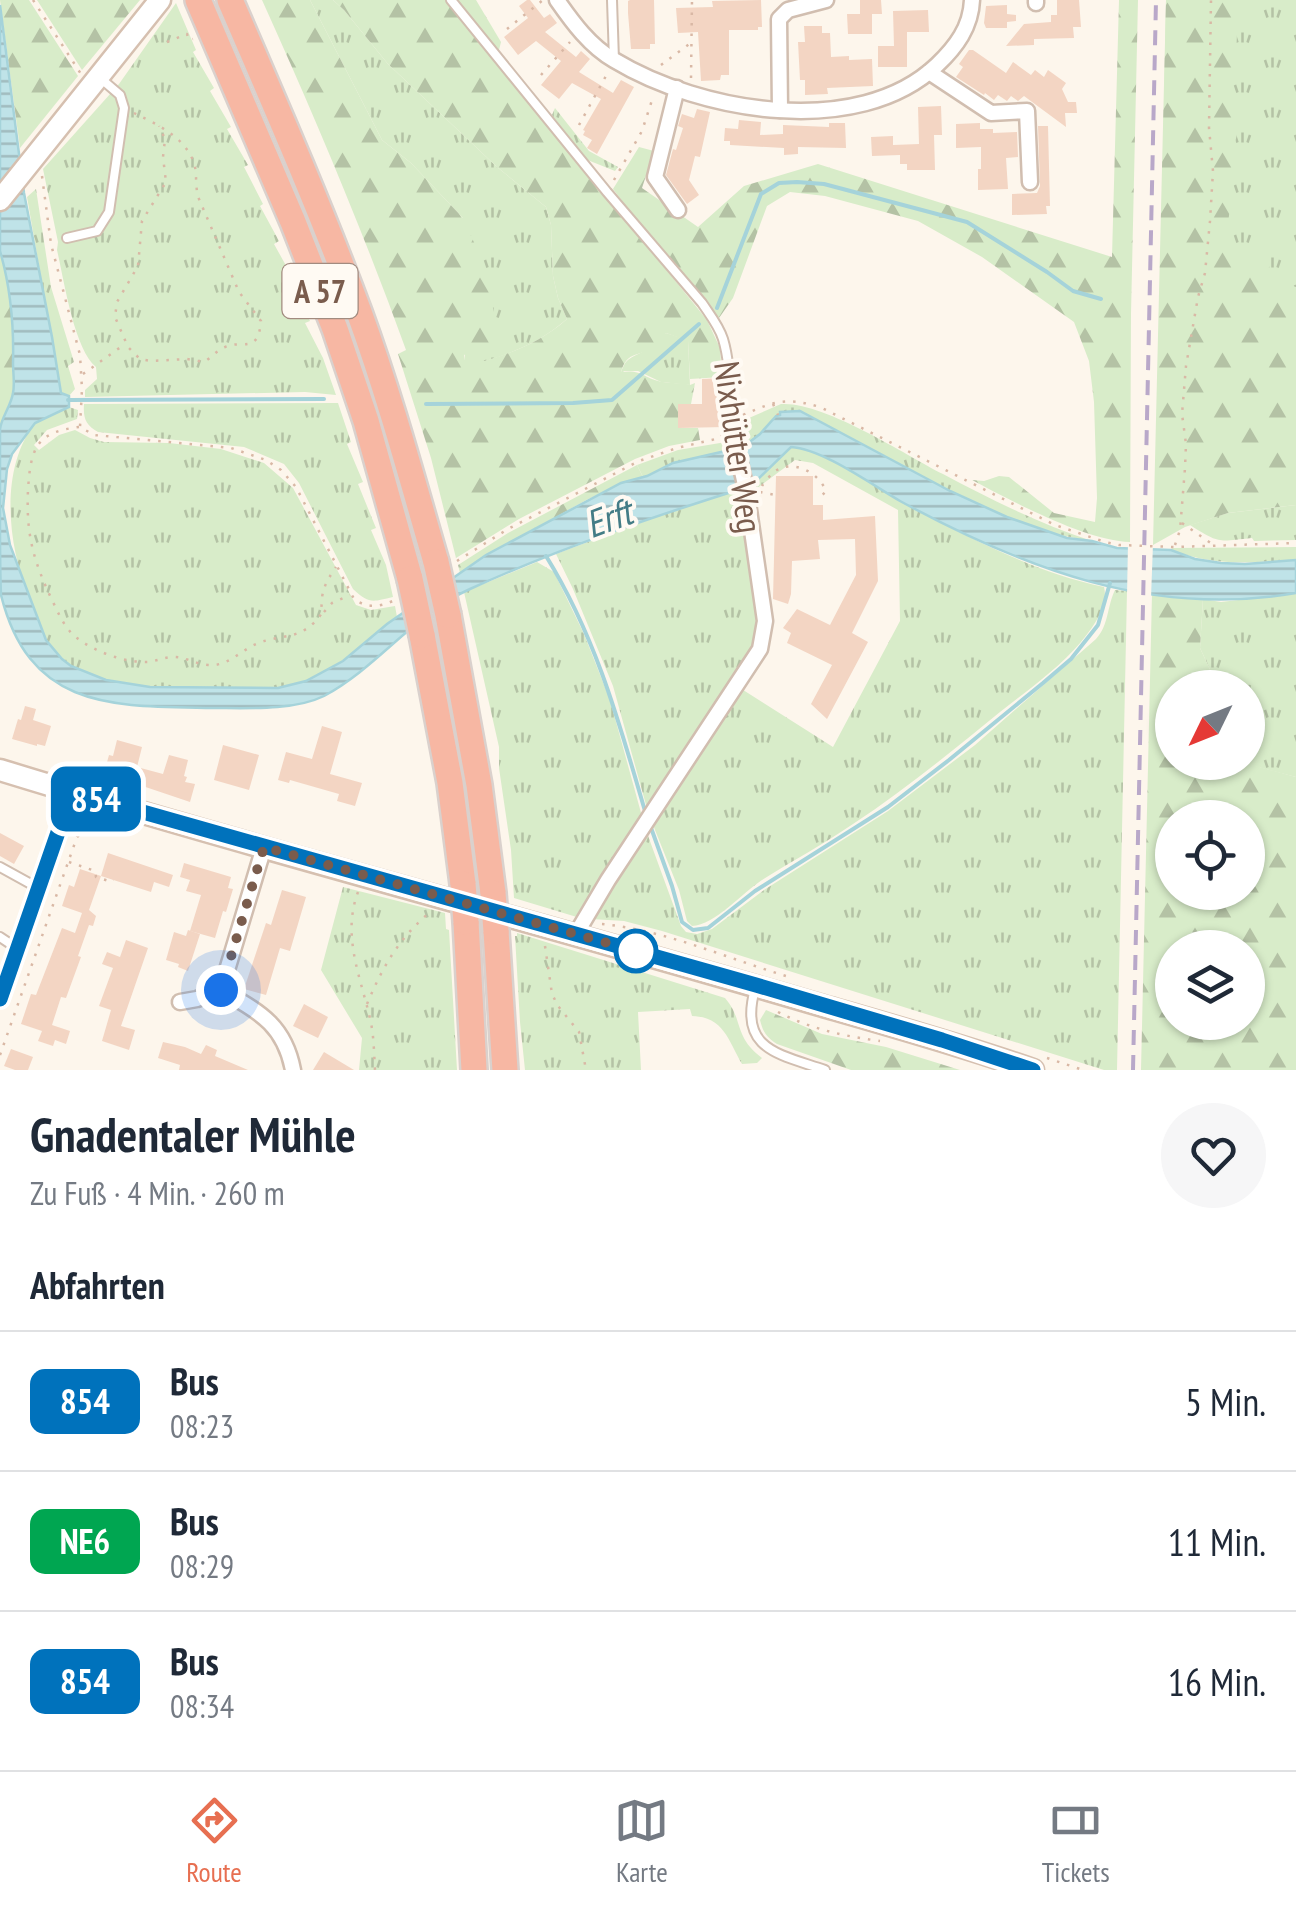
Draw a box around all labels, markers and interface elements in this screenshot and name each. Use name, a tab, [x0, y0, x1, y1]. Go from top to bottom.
road number: A 57	[282, 264, 358, 318]
street label: Nixhütter Weg	[704, 358, 774, 536]
water label: Erft	[578, 484, 642, 548]
north arrow	[1155, 670, 1265, 780]
map controls	[1155, 670, 1265, 1040]
line badge: 854	[38, 766, 154, 832]
text: 854	[71, 776, 121, 822]
button: locate	[1155, 800, 1265, 910]
unlabelled marker	[615, 930, 657, 972]
button: layers	[1155, 930, 1265, 1040]
your location	[196, 965, 246, 1015]
text: Gnadentaler Mühle	[30, 1103, 356, 1165]
button: heart	[1161, 1103, 1266, 1208]
text: Zu Fuß · 4 Min. · 260 m	[30, 1172, 285, 1214]
text: Abfahrten	[30, 1260, 165, 1309]
text: Bus	[170, 1356, 219, 1405]
text: 5 Min.	[1185, 1377, 1266, 1426]
text: 854	[60, 1378, 110, 1424]
text: 08:23	[170, 1405, 234, 1447]
text: Bus	[170, 1496, 219, 1545]
text: 11 Min.	[1168, 1517, 1266, 1566]
text: NE6	[60, 1518, 110, 1564]
text: 08:29	[170, 1545, 234, 1587]
text: Bus	[170, 1636, 219, 1685]
text: 16 Min.	[1168, 1657, 1266, 1706]
text: 854	[60, 1658, 110, 1704]
text: 08:34	[170, 1685, 234, 1727]
tab: Route	[186, 1793, 242, 1890]
tab: Karte	[614, 1793, 669, 1890]
tab: Tickets	[1042, 1793, 1110, 1890]

